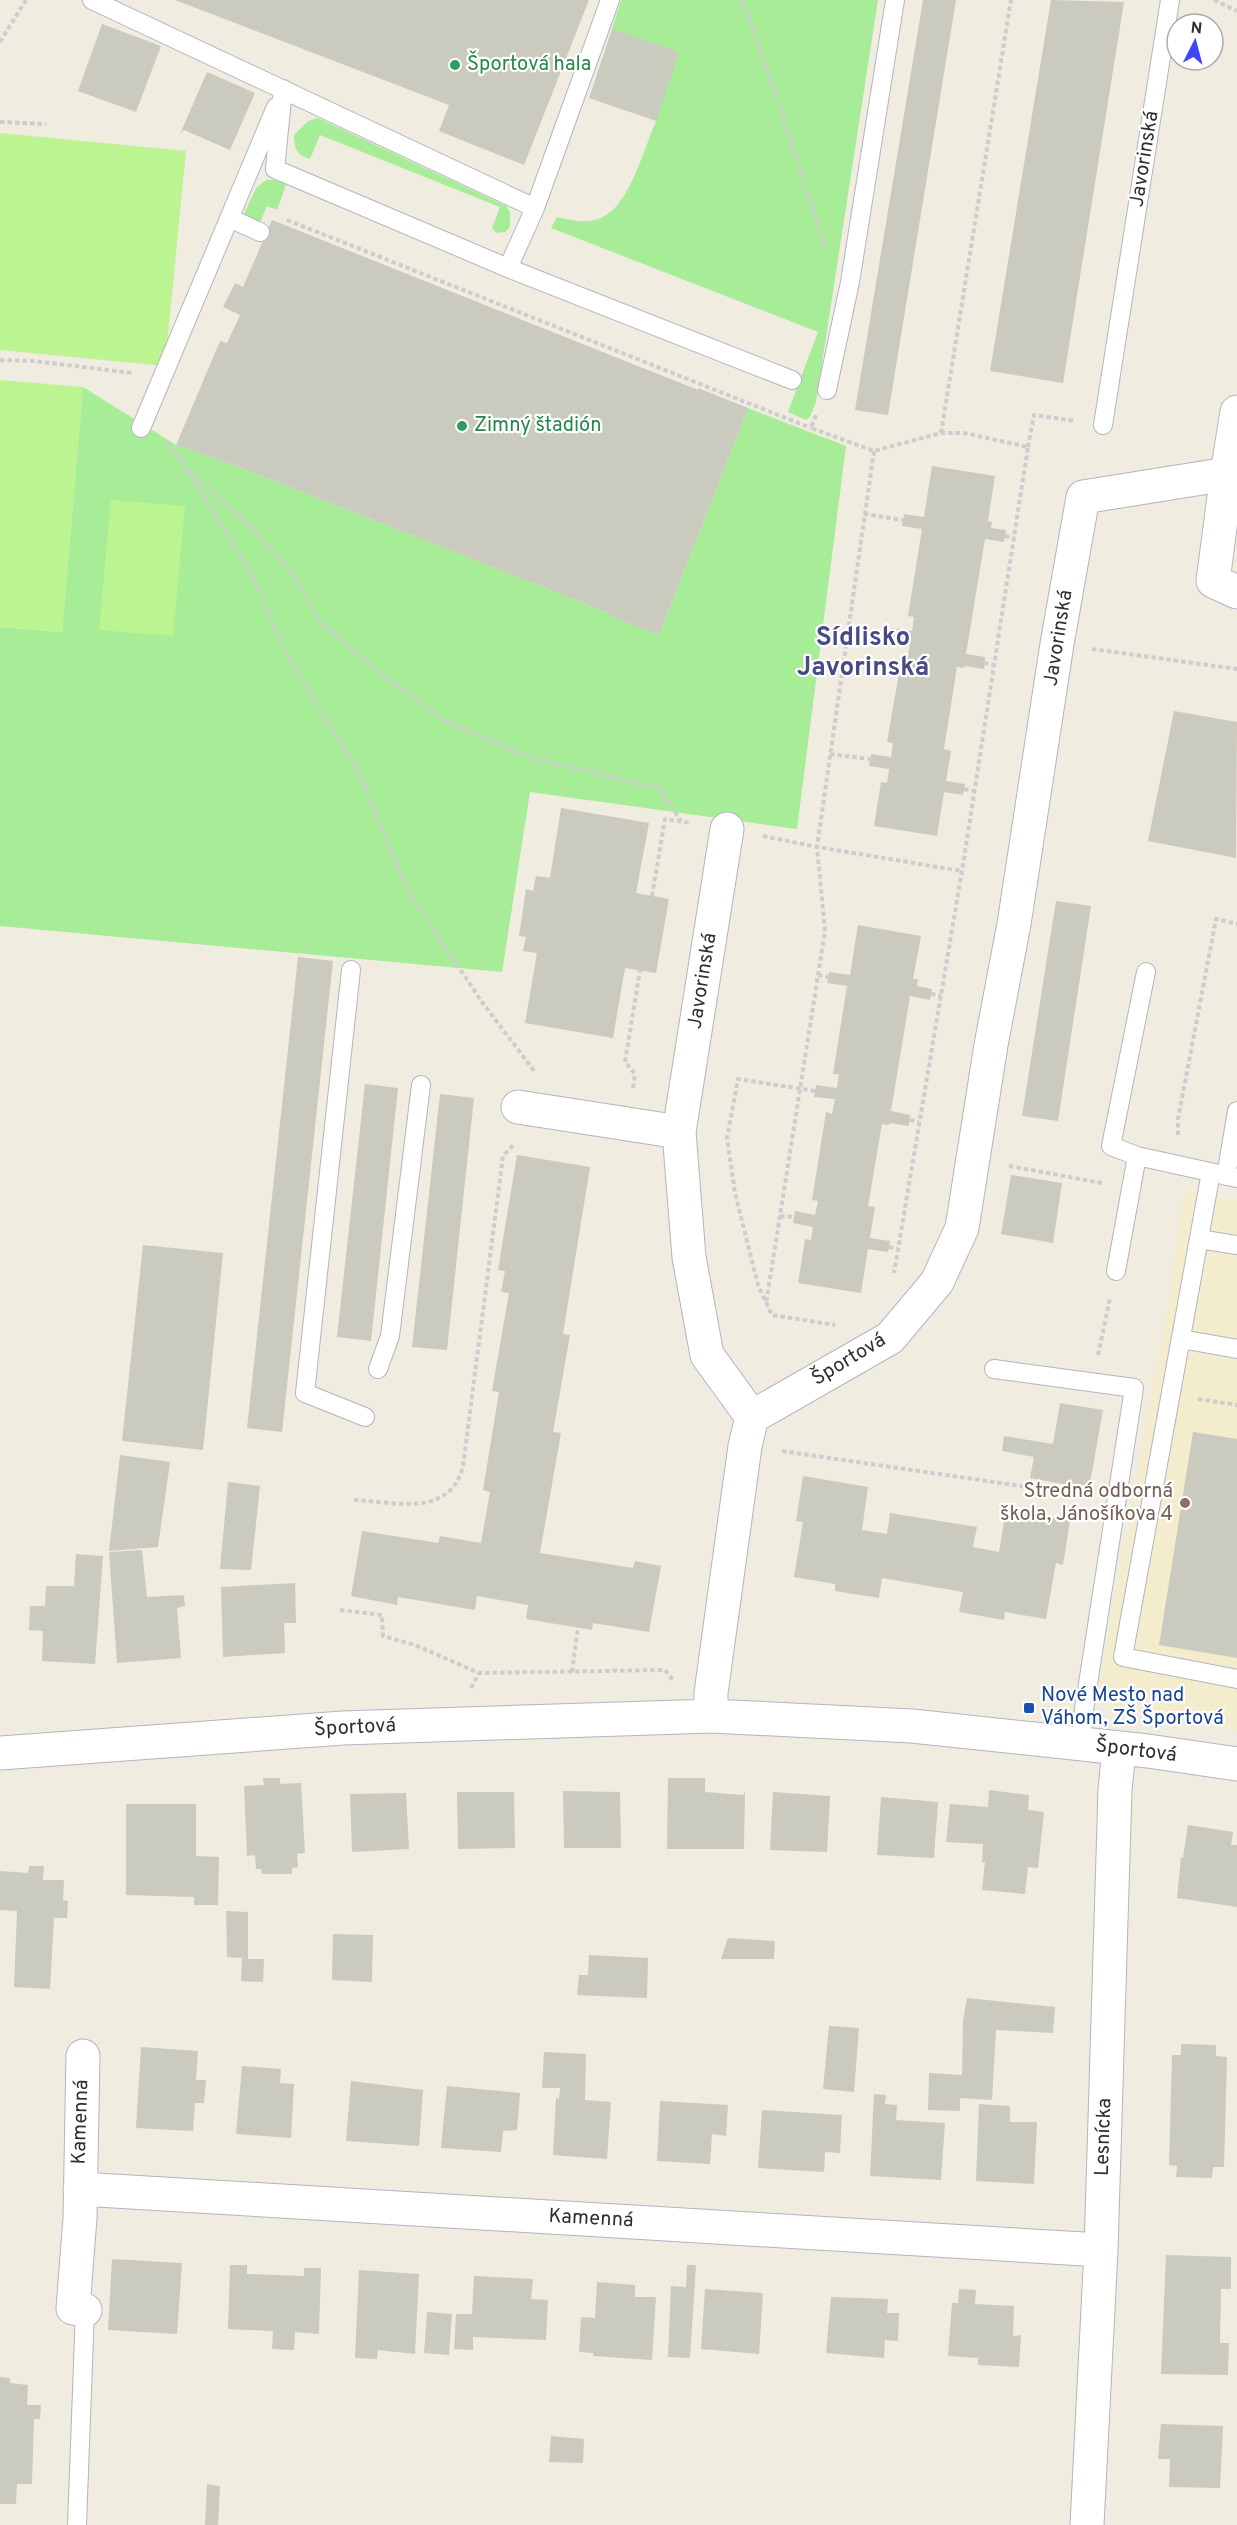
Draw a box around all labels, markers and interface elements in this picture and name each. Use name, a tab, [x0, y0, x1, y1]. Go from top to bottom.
north arrow	[1165, 12, 1225, 72]
text: N	[1190, 19, 1203, 40]
place label: Športová hala	[467, 50, 591, 78]
marker: Športová hala	[448, 58, 462, 72]
street label: Javorinská	[1125, 109, 1165, 209]
place label: Zimný štadión	[474, 413, 602, 439]
marker: Zimný štadión	[455, 419, 469, 433]
street label: Javorinská	[1039, 588, 1079, 688]
district label: Sídlisko Javorinská	[797, 622, 929, 685]
street label: Javorinská	[683, 931, 723, 1031]
street label: Športová	[806, 1326, 891, 1392]
place label: Stredná odborná škola, Jánošíkova 4	[1000, 1479, 1173, 1528]
marker: Stredná odborná škola, Jánošíkova 4	[1178, 1496, 1192, 1510]
place label: Nové Mesto nad Váhom, ZŠ Športová	[1041, 1683, 1224, 1732]
marker: Nové Mesto nad Váhom, ZŠ Športová	[1022, 1701, 1036, 1715]
street label: Športová	[313, 1711, 397, 1743]
street label: Športová	[1094, 1731, 1178, 1769]
street label: Kamenná	[67, 2079, 95, 2165]
street label: Lesnícka	[1090, 2098, 1118, 2176]
street label: Kamenná	[548, 2204, 634, 2234]

